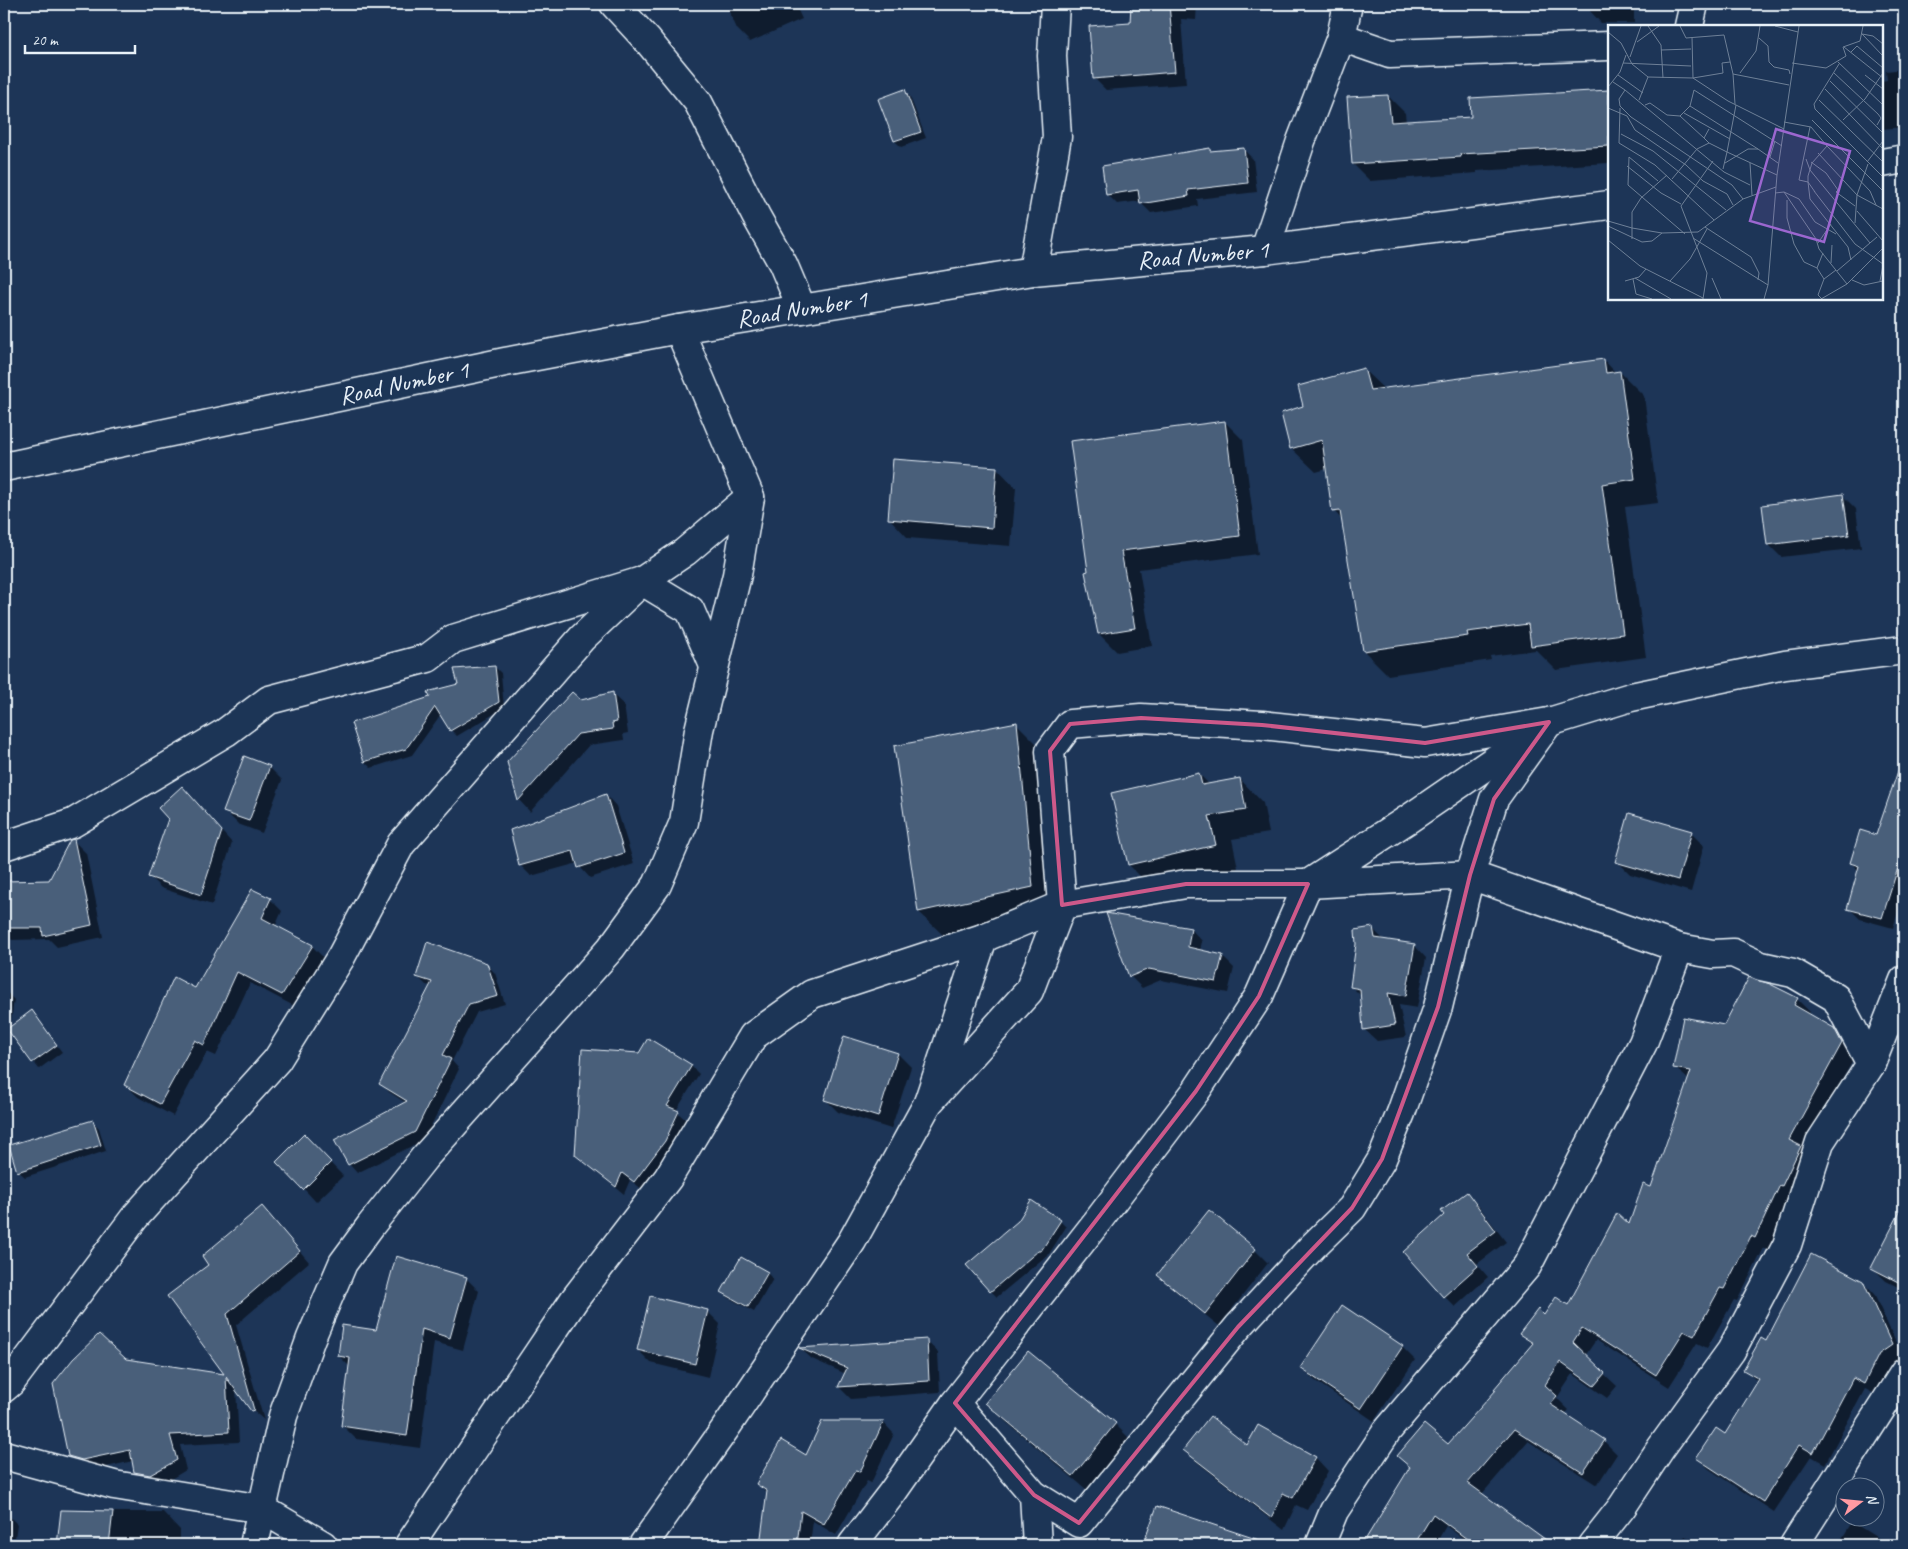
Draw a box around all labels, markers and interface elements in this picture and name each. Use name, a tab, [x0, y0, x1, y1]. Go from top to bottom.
scale bar	[25, 22, 135, 54]
inset map	[1608, 25, 1883, 300]
text: 20 m	[32, 31, 59, 50]
street label: Road Number 1	[1136, 233, 1272, 277]
street label: Road Number 1	[734, 283, 871, 335]
street label: Road Number 1	[336, 353, 474, 412]
north arrow	[1836, 1476, 1886, 1526]
text: N	[1863, 1492, 1882, 1507]

